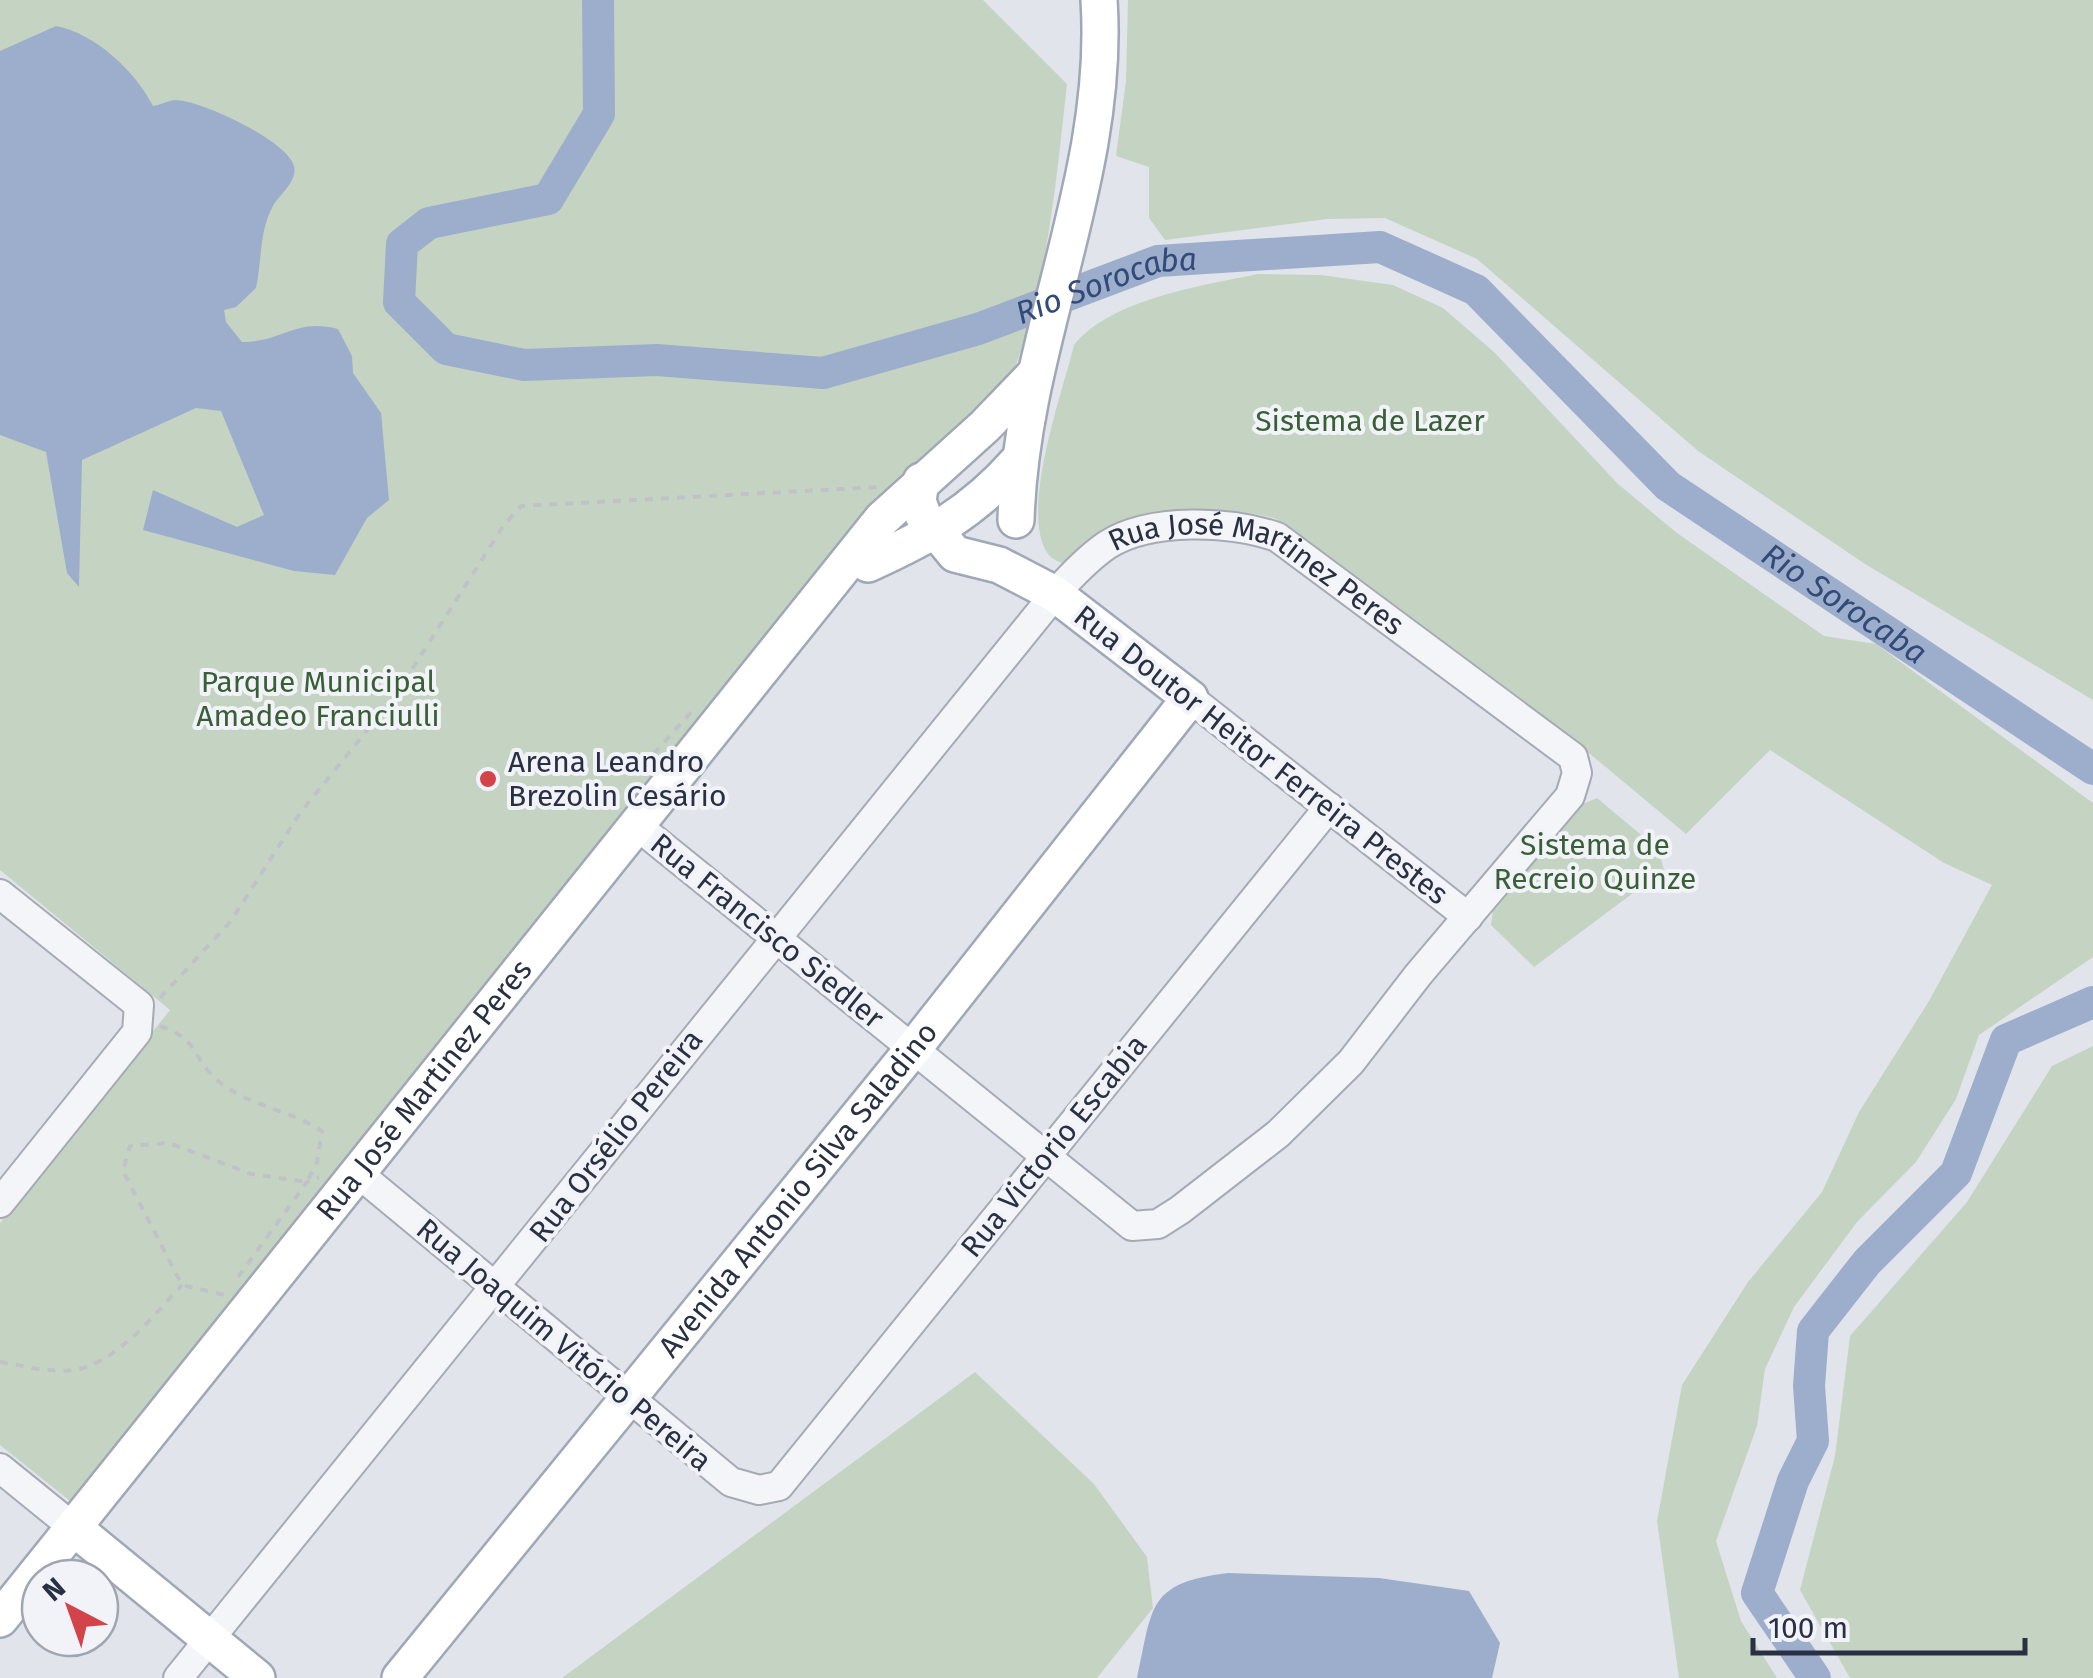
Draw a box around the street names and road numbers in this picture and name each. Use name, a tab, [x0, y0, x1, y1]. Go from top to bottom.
street label: Rua José Martinez Peres	[1103, 506, 1411, 643]
street label: Rua Doutor Heitor Ferreira Prestes	[1067, 598, 1455, 912]
street label: Rua Francisco Siedler	[643, 826, 891, 1036]
street label: Rua José Martinez Peres	[309, 952, 540, 1228]
street label: Avenida Antonio Silva Saladino	[651, 1015, 945, 1365]
street label: Rua Orsélio Pereira	[522, 1022, 710, 1250]
street label: Rua Victorio Escabia	[953, 1028, 1155, 1264]
street label: Rua Joaquim Vitório Pereira	[409, 1211, 719, 1479]

